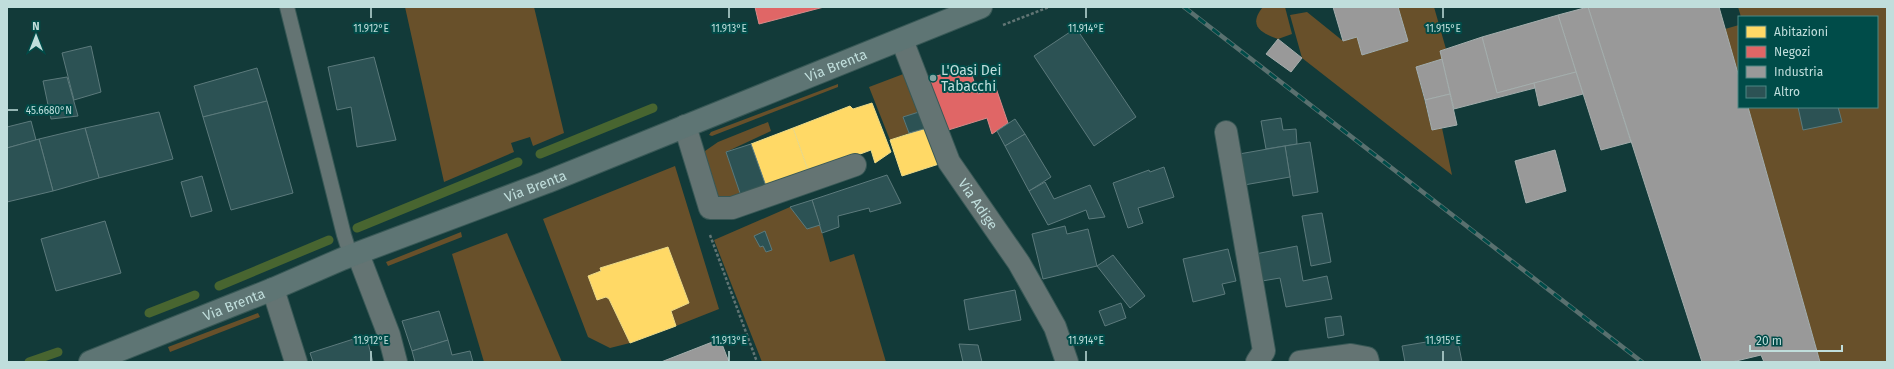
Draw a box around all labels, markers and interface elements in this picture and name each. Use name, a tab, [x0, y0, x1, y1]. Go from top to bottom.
north arrow	[16, 16, 56, 56]
legend	[1738, 16, 1878, 108]
text: N	[32, 20, 40, 33]
text: 11.912°E	[353, 23, 389, 35]
text: 11.913°E	[711, 23, 747, 35]
text: 11.914°E	[1068, 23, 1104, 35]
text: 11.915°E	[1425, 23, 1461, 35]
text: Abitazioni	[1774, 25, 1828, 39]
text: Negozi	[1774, 45, 1810, 59]
street label: Via Brenta	[803, 46, 870, 86]
place label: L'Oasi Dei Tabacchi	[941, 62, 1001, 95]
text: Industria	[1774, 65, 1823, 79]
marker: L'Oasi Dei Tabacchi	[928, 73, 938, 83]
text: Altro	[1774, 85, 1800, 99]
text: 45.6680°N	[26, 105, 72, 117]
street label: Via Brenta	[502, 167, 569, 206]
street label: Via Adige	[954, 176, 1001, 233]
street label: Via Brenta	[201, 285, 268, 325]
scale bar	[1750, 327, 1842, 353]
text: 20 m	[1756, 334, 1782, 348]
text: 11.912°E	[353, 335, 389, 347]
text: 11.913°E	[711, 335, 747, 347]
text: 11.914°E	[1068, 335, 1104, 347]
text: 11.915°E	[1425, 335, 1461, 347]

